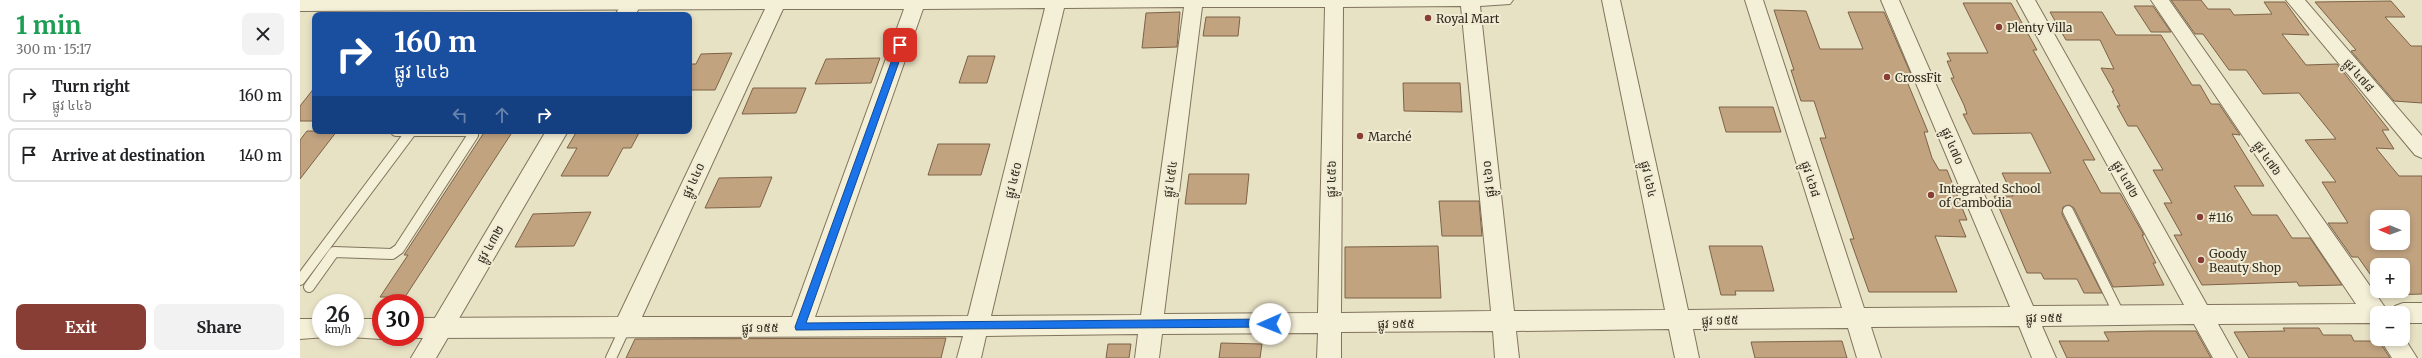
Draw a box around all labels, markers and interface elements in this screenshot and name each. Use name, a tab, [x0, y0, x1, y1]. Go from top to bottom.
text: 1 min	[16, 10, 81, 41]
place label: Royal Mart	[1436, 11, 1500, 26]
button: close	[242, 13, 284, 55]
marker: Royal Mart	[1423, 13, 1433, 23]
place label: Plenty Villa	[2007, 20, 2073, 35]
marker: Plenty Villa	[1994, 22, 2004, 32]
text: 160 m	[394, 24, 476, 60]
icon: right	[328, 28, 380, 80]
pin	[883, 28, 917, 62]
icon: arrive	[889, 34, 911, 56]
text: 300 m · 15:17	[16, 41, 91, 58]
street label: ផ្លូវ ៤៧៨	[2338, 55, 2377, 97]
text: ផ្លូវ ៤៤៦	[394, 60, 450, 83]
place label: CrossFit	[1895, 70, 1942, 85]
marker: CrossFit	[1882, 72, 1892, 82]
text: Turn right	[52, 77, 130, 96]
icon: right	[18, 84, 40, 106]
text: 160 m	[239, 86, 282, 105]
text: ផ្លូវ ៤៤៦	[52, 97, 92, 114]
icon: left	[449, 104, 471, 126]
icon: ahead	[491, 104, 513, 126]
icon: right	[533, 104, 555, 126]
street label: ផ្លូវ ៤៧០	[1935, 125, 1968, 168]
place label: Marché	[1368, 129, 1411, 144]
marker: Marché	[1355, 131, 1365, 141]
street label: ផ្លូវ ៤៧៦	[2248, 138, 2285, 180]
icon: arrive	[18, 144, 40, 166]
text: Arrive at destination	[52, 146, 205, 165]
text: 140 m	[239, 146, 282, 165]
street label: ផ្លូវ ៤៧២	[2107, 158, 2142, 202]
street label: ផ្លូវ ៤៦០	[1479, 159, 1501, 198]
street label: ផ្លូវ ៤៦៤	[1634, 159, 1660, 200]
street label: ផ្លូវ ៤៦៨	[1795, 159, 1824, 200]
street label: ផ្លូវ ៤៤០	[678, 160, 711, 202]
street label: ផ្លូវ ៤៥០	[1001, 160, 1028, 201]
street label: ផ្លូវ ៤៥៤	[1160, 160, 1184, 199]
street label: ផ្លូវ ៤៥៦	[1323, 160, 1342, 198]
place label: Integrated School of Cambodia	[1939, 181, 2041, 210]
marker: Integrated School of Cambodia	[1926, 190, 1936, 200]
place label: #116	[2208, 210, 2233, 225]
north arrow	[2370, 210, 2410, 250]
map controls	[2370, 210, 2410, 346]
marker: #116	[2195, 212, 2205, 222]
street label: ផ្លូវ ៤៣២	[473, 222, 510, 267]
place label: Goody Beauty Shop	[2209, 246, 2281, 275]
marker: Goody Beauty Shop	[2196, 255, 2206, 265]
button: +	[2370, 258, 2410, 298]
speed limit sign: 30	[372, 294, 424, 346]
text: 26	[326, 302, 350, 327]
position arrow	[1249, 303, 1291, 345]
button: Exit	[16, 304, 146, 350]
button: Share	[154, 304, 284, 350]
button: −	[2370, 306, 2410, 346]
street label: ផ្លូវ ១៥៥	[2025, 310, 2063, 328]
street label: ផ្លូវ ១៥៥	[1701, 312, 1739, 331]
street label: ផ្លូវ ១៥៥	[1377, 316, 1415, 334]
street label: ផ្លូវ ១៥៥	[741, 320, 779, 338]
text: km/h	[325, 323, 351, 336]

